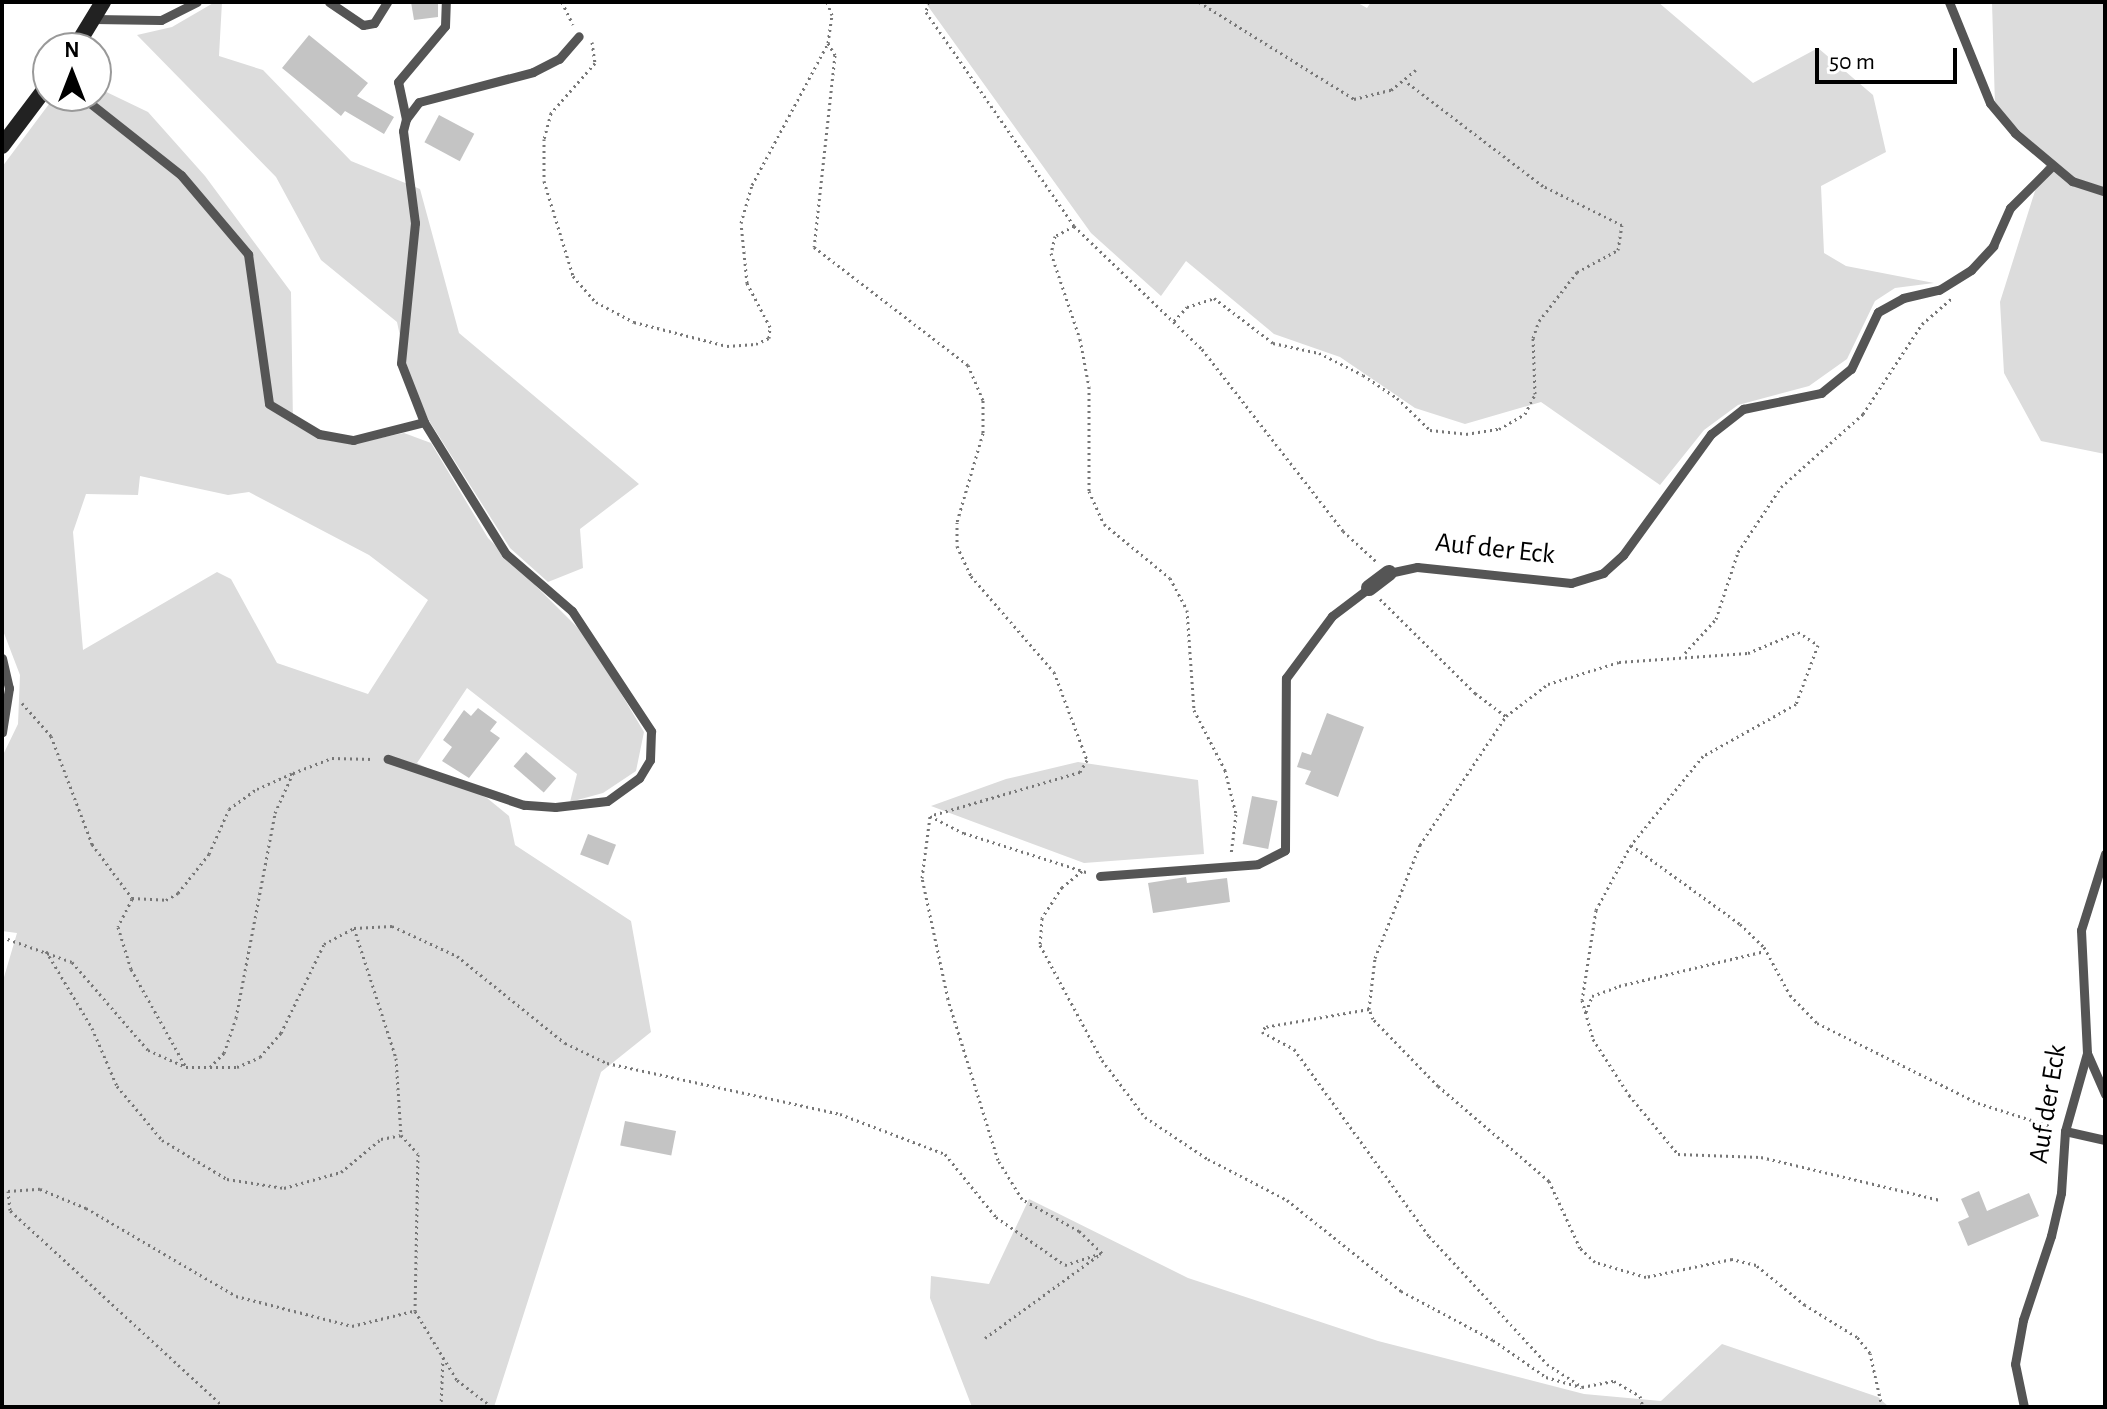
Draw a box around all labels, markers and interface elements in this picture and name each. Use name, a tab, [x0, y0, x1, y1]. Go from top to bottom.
north arrow	[32, 32, 112, 112]
scale bar	[1819, 32, 1961, 82]
text: N	[64, 39, 80, 61]
text: 50 m	[1829, 50, 1875, 74]
street label: Auf der Eck	[1434, 526, 1556, 572]
street label: Auf der Eck	[2022, 1042, 2074, 1166]

